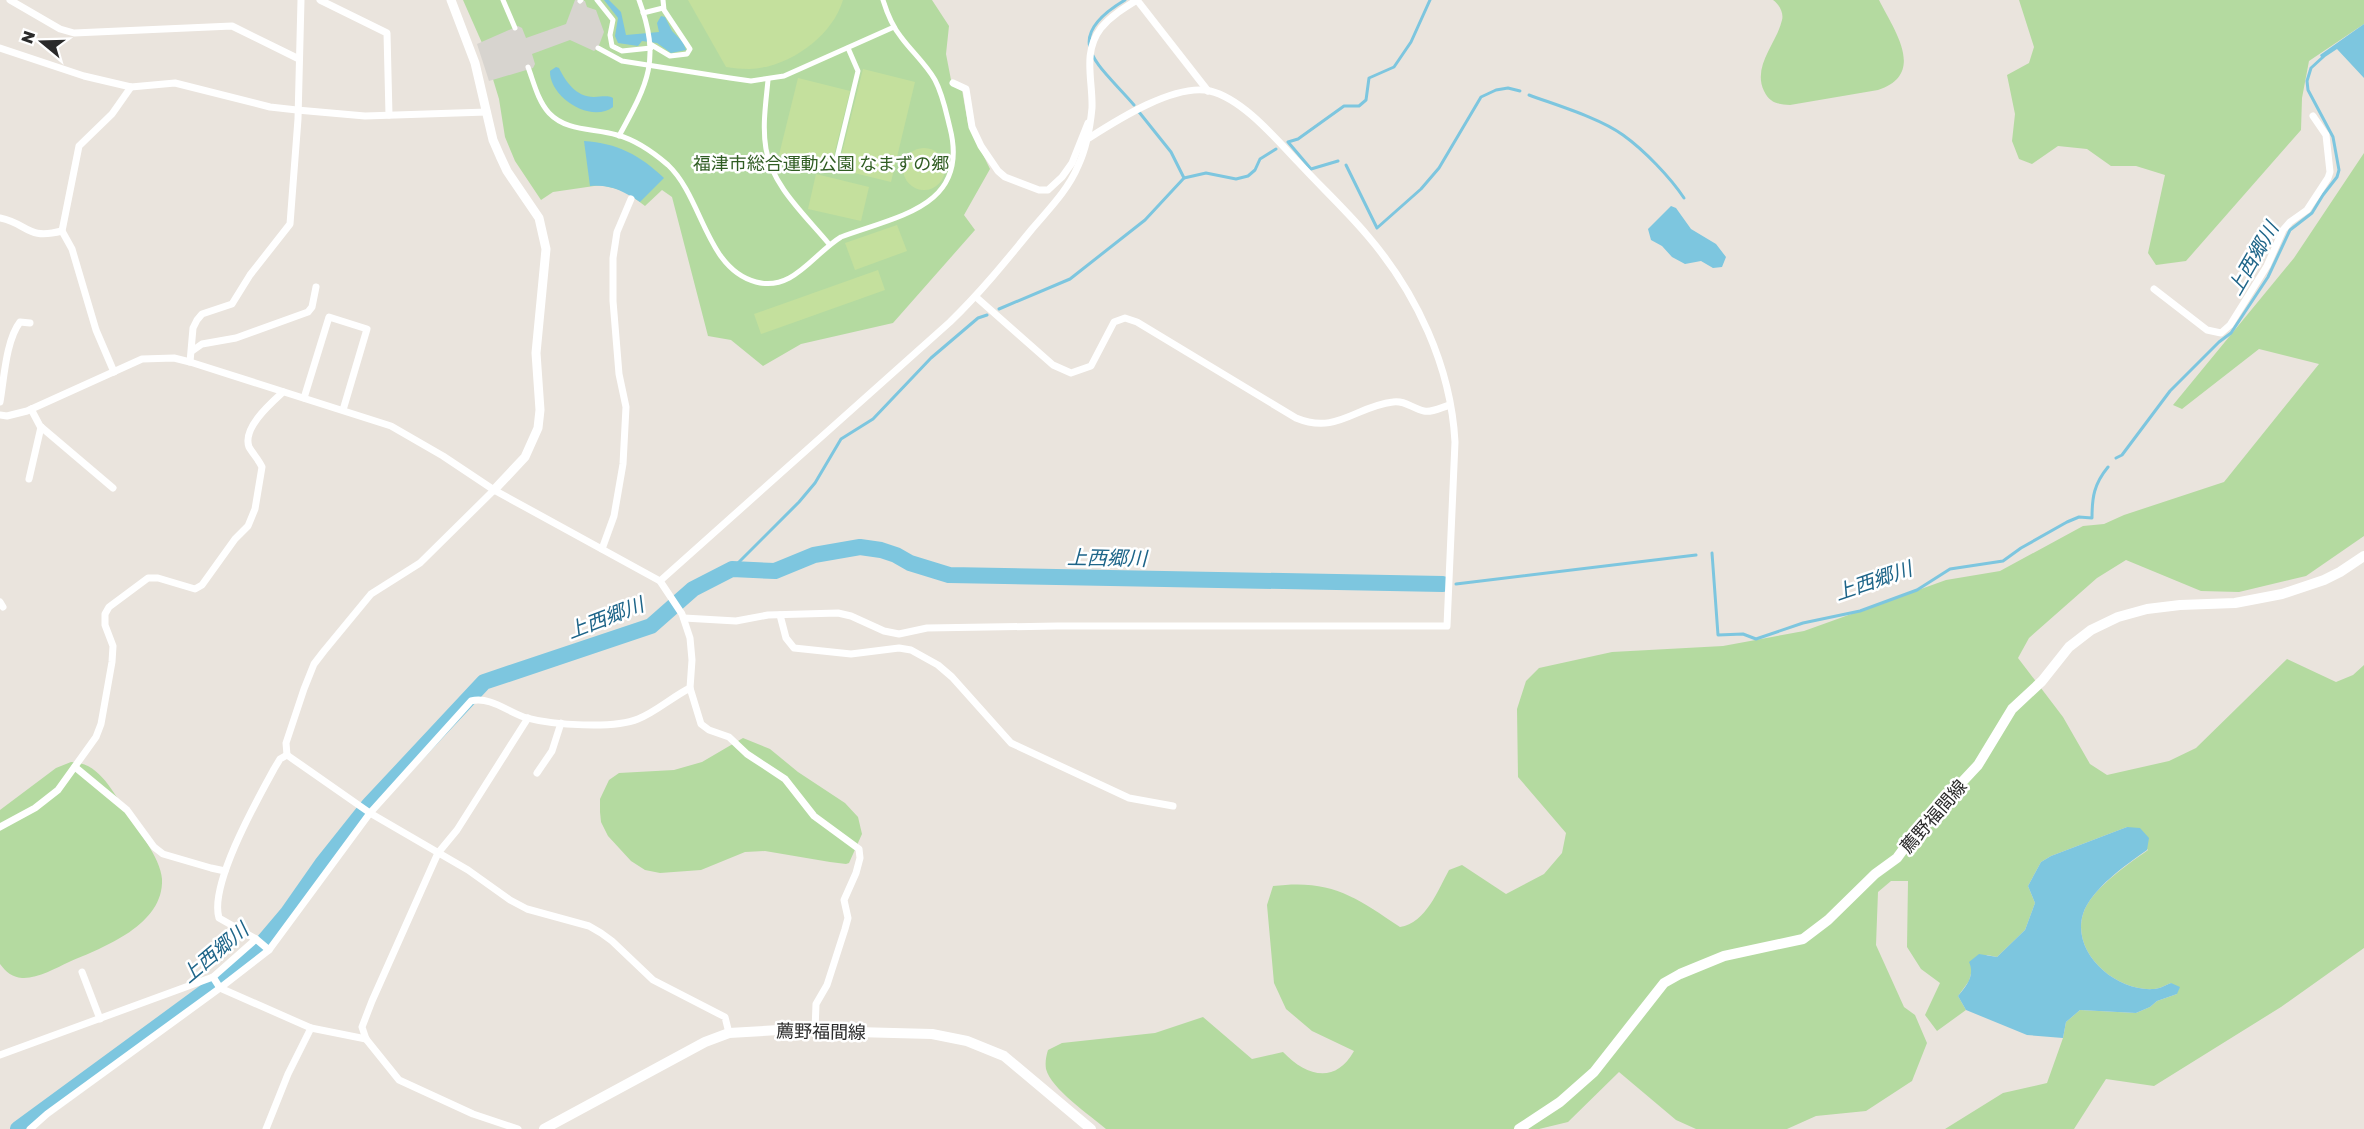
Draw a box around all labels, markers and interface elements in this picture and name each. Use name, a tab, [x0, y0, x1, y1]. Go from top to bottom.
north arrow	[12, 12, 72, 72]
text: N	[16, 28, 39, 46]
park label: 福津市総合運動公園 なまずの郷	[693, 152, 949, 174]
water label: 上西郷川	[2222, 216, 2283, 299]
water label: 上西郷川	[1067, 544, 1149, 570]
water label: 上西郷川	[1831, 555, 1917, 604]
water label: 上西郷川	[563, 591, 649, 643]
street label: 薦野福間線	[1895, 775, 1971, 857]
water label: 上西郷川	[176, 916, 254, 987]
street label: 薦野福間線	[776, 1019, 866, 1043]

